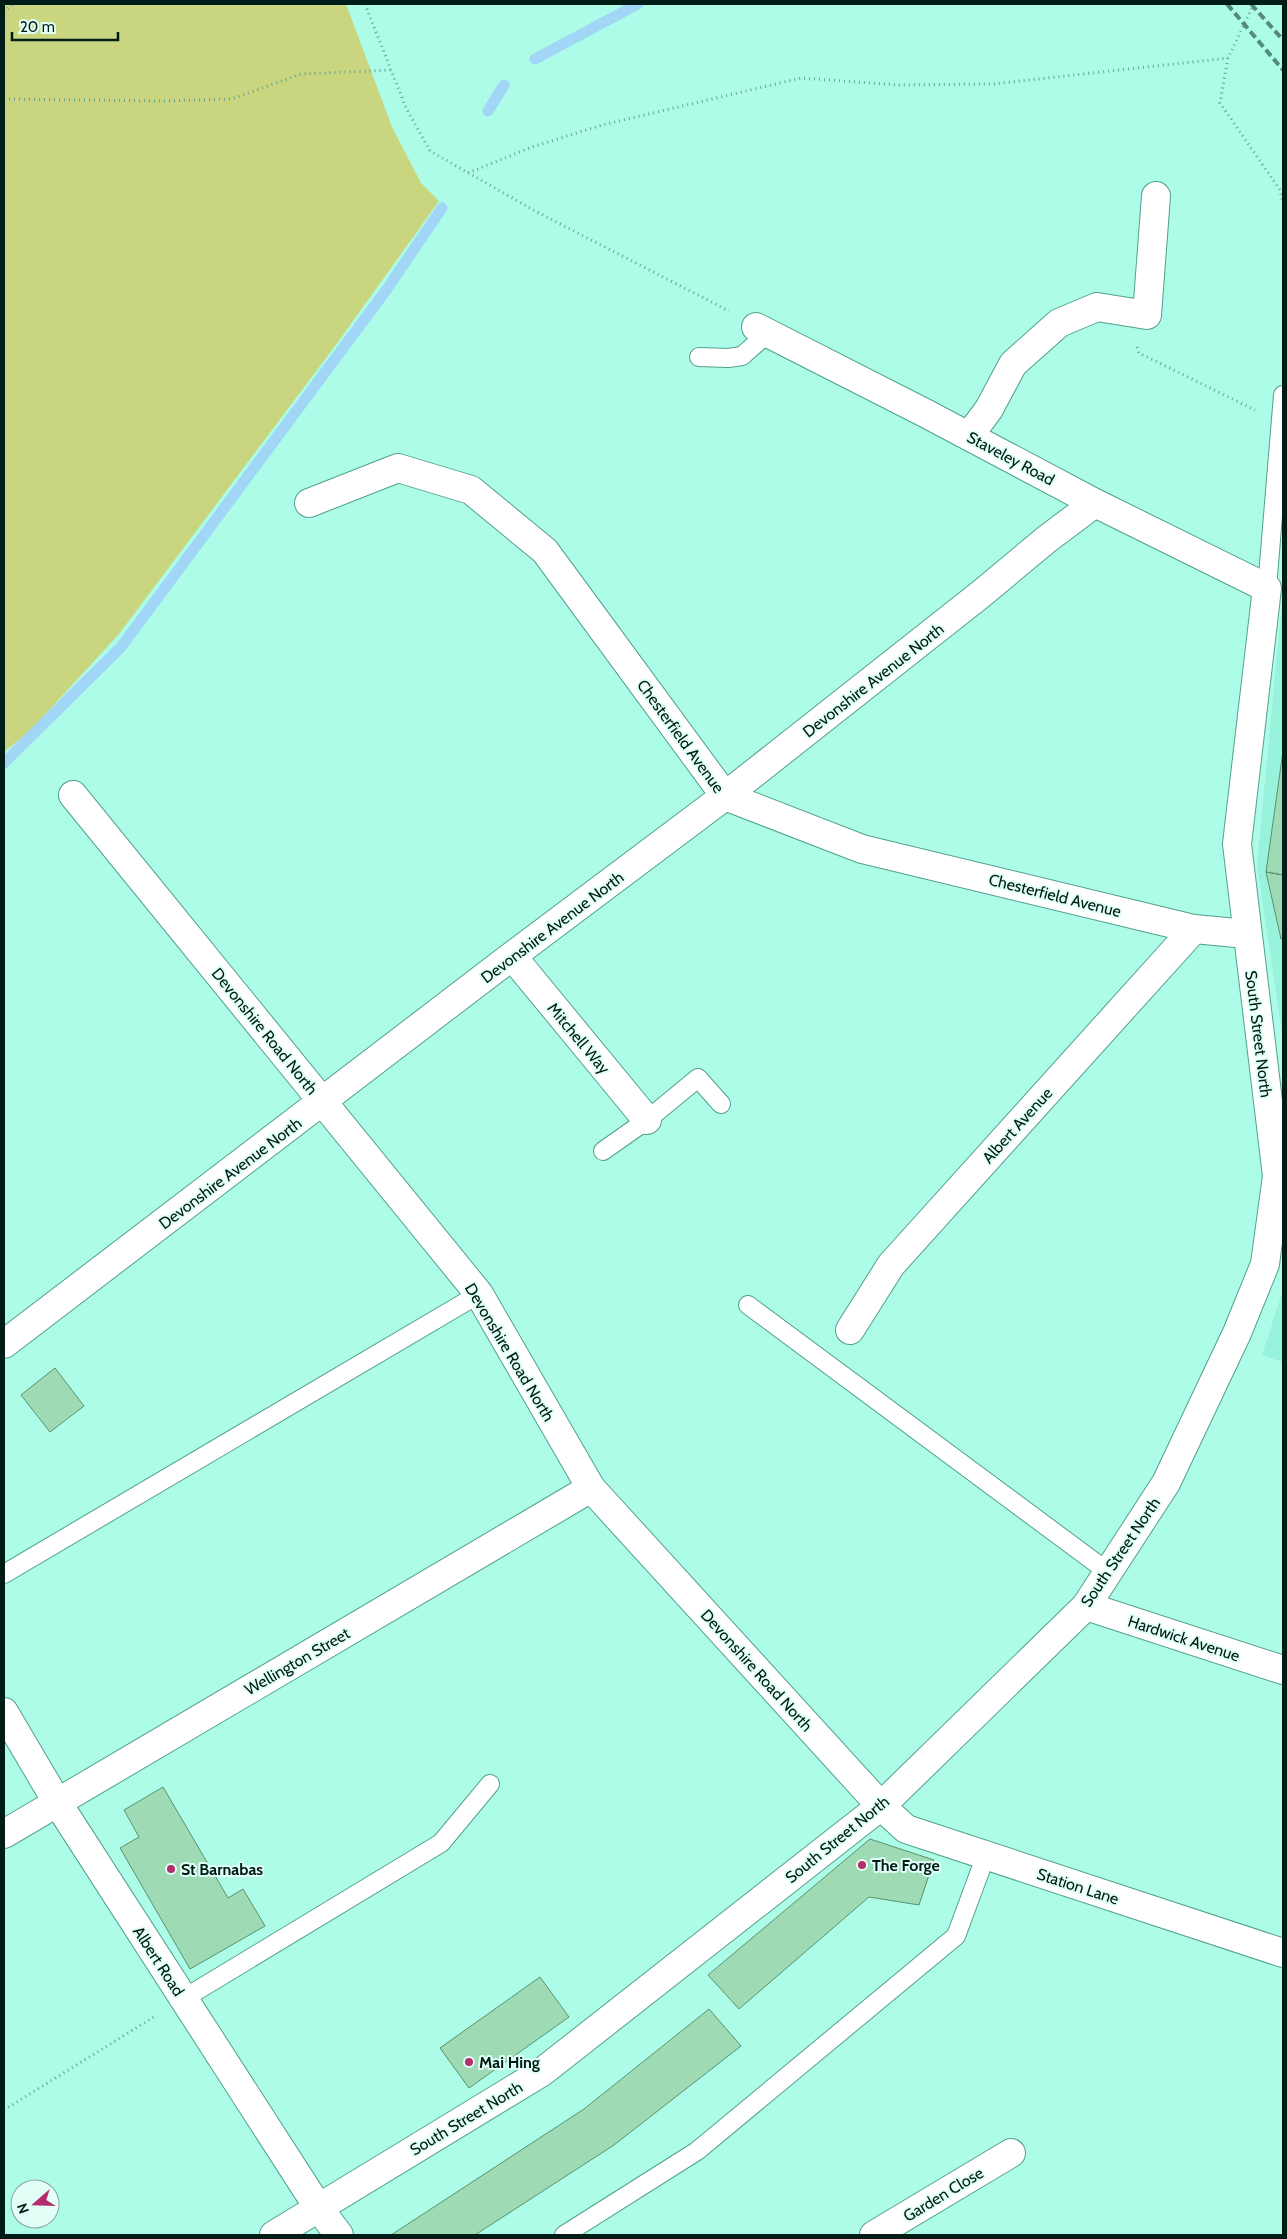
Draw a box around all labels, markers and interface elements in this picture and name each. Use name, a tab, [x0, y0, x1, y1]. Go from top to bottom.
scale bar	[12, 10, 119, 42]
text: 20 m	[20, 18, 55, 36]
street label: Staveley Road	[964, 428, 1058, 489]
street label: Devonshire Avenue North	[799, 619, 948, 741]
street label: Chesterfield Avenue	[633, 676, 728, 797]
street label: Devonshire Avenue North	[477, 868, 627, 987]
street label: Chesterfield Avenue	[987, 870, 1123, 921]
street label: Devonshire Road North	[208, 964, 322, 1099]
street label: South Street North	[1241, 969, 1276, 1099]
street label: Mitchell Way	[543, 999, 614, 1078]
street label: Albert Avenue	[978, 1084, 1056, 1167]
street label: Devonshire Avenue North	[155, 1114, 305, 1233]
street label: Devonshire Road North	[461, 1280, 558, 1425]
street label: South Street North	[1077, 1494, 1164, 1611]
street label: Devonshire Road North	[697, 1605, 816, 1735]
street label: Hardwick Avenue	[1126, 1611, 1242, 1665]
street label: Wellington Street	[241, 1623, 354, 1699]
street label: South Street North	[782, 1792, 893, 1887]
place label: The Forge	[872, 1856, 940, 1875]
marker: The Forge	[856, 1859, 868, 1871]
place label: St Barnabas	[181, 1860, 263, 1879]
marker: St Barnabas	[165, 1863, 177, 1875]
street label: Station Lane	[1034, 1864, 1121, 1909]
street label: Albert Road	[129, 1923, 188, 2000]
place label: Mai Hing	[479, 2053, 540, 2072]
marker: Mai Hing	[463, 2056, 475, 2068]
street label: South Street North	[407, 2077, 526, 2160]
street label: Garden Close	[900, 2163, 987, 2226]
north arrow	[10, 2179, 60, 2229]
text: N	[13, 2201, 33, 2216]

